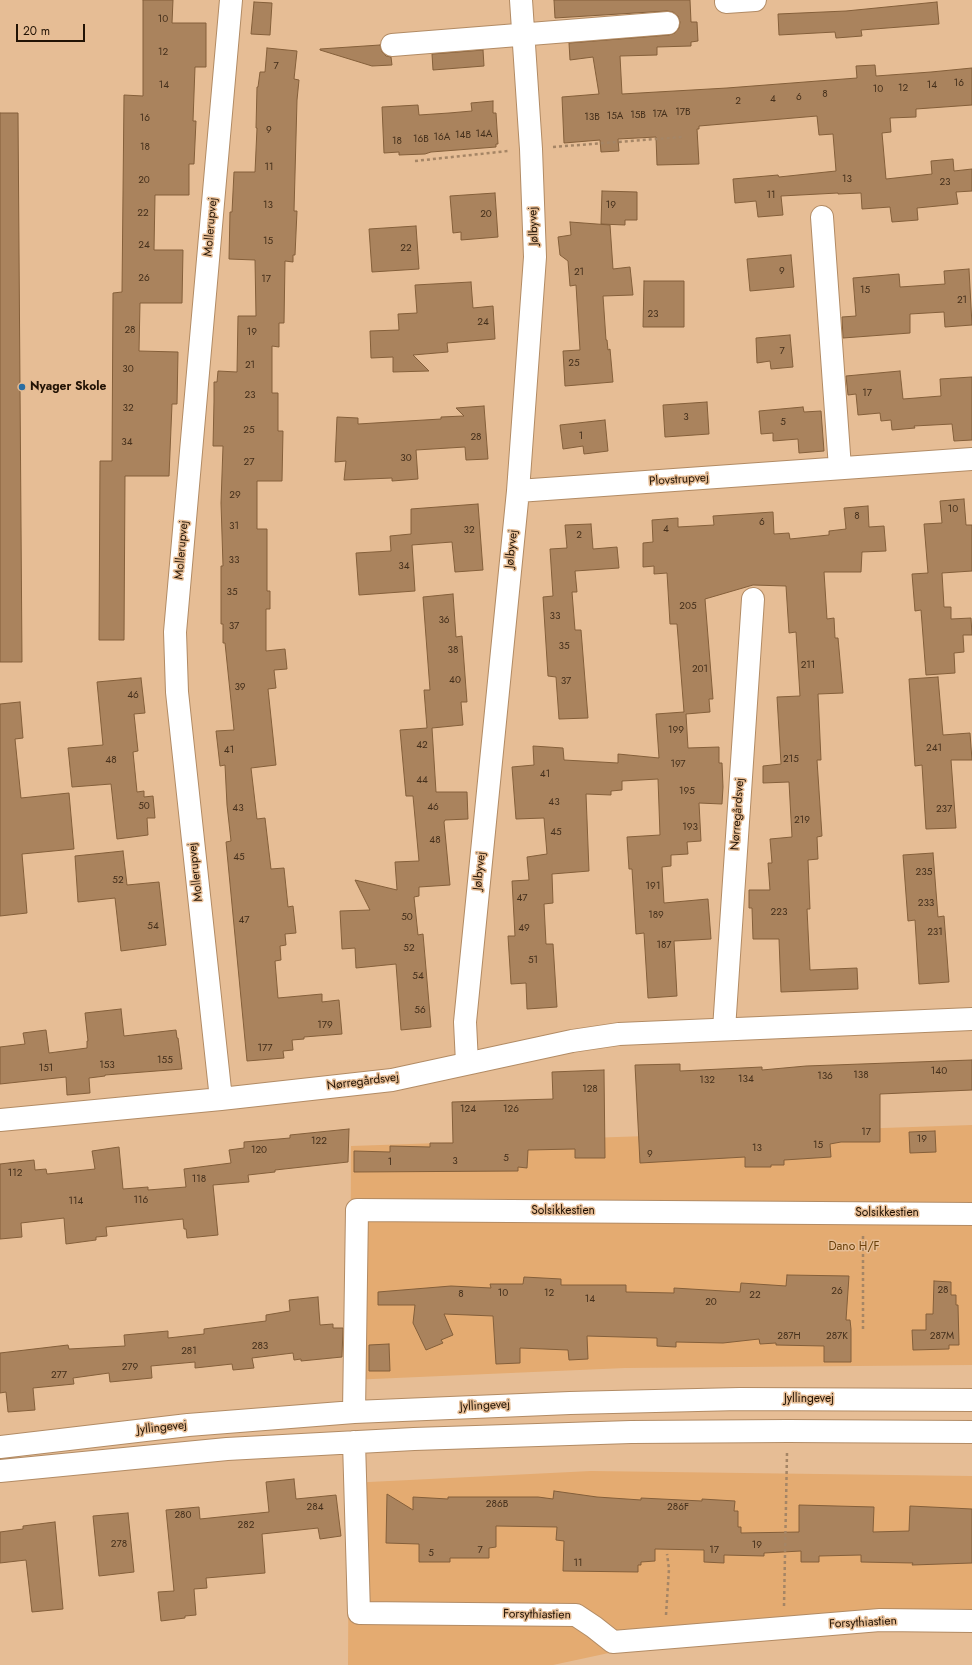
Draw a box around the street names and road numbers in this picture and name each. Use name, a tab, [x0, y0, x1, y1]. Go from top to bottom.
street label: Mollerupvej	[201, 197, 221, 257]
street label: Jølbyvej	[526, 206, 542, 246]
street label: Plovstrupvej	[649, 471, 709, 489]
street label: Mollerupvej	[172, 520, 192, 580]
street label: Jølbyvej	[503, 529, 521, 569]
street label: Nørregårdsvej	[728, 777, 748, 851]
street label: Mollerupvej	[186, 842, 206, 902]
street label: Jølbyvej	[471, 851, 489, 891]
street label: Nørregårdsvej	[326, 1070, 400, 1094]
street label: Solsikkestien	[531, 1204, 595, 1218]
street label: Solsikkestien	[855, 1206, 919, 1220]
street label: Jyllingevej	[784, 1392, 834, 1406]
street label: Jyllingevej	[460, 1397, 510, 1415]
street label: Jyllingevej	[136, 1418, 188, 1438]
street label: Forsythiastien	[503, 1607, 571, 1623]
street label: Forsythiastien	[829, 1614, 897, 1632]

